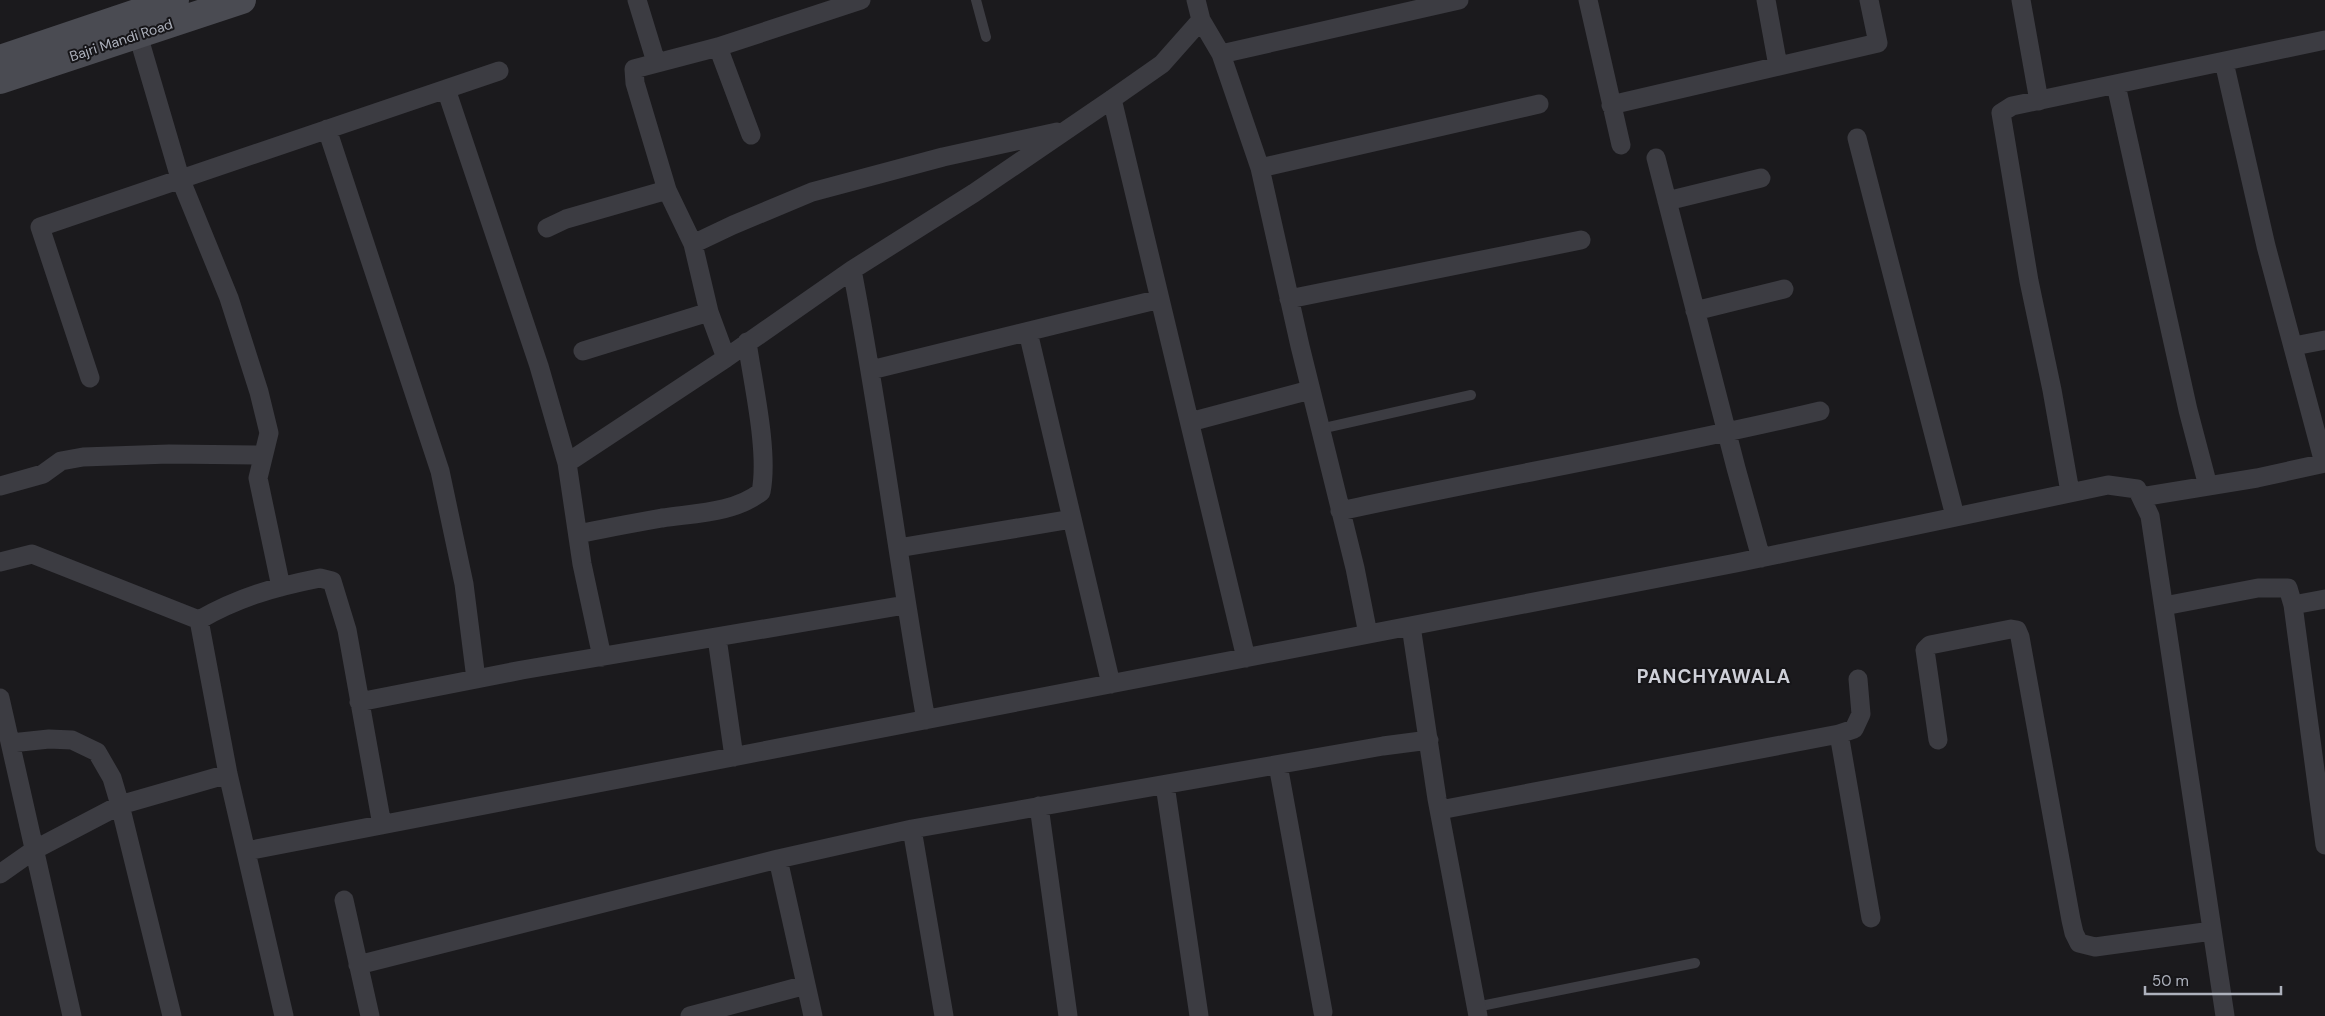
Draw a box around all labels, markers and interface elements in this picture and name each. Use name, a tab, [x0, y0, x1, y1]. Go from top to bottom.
street label: Bajri Mandi Road	[67, 15, 175, 65]
district label: PANCHYAWALA	[1637, 664, 1791, 689]
scale bar	[2145, 964, 2281, 996]
text: 50 m	[2152, 971, 2189, 991]

